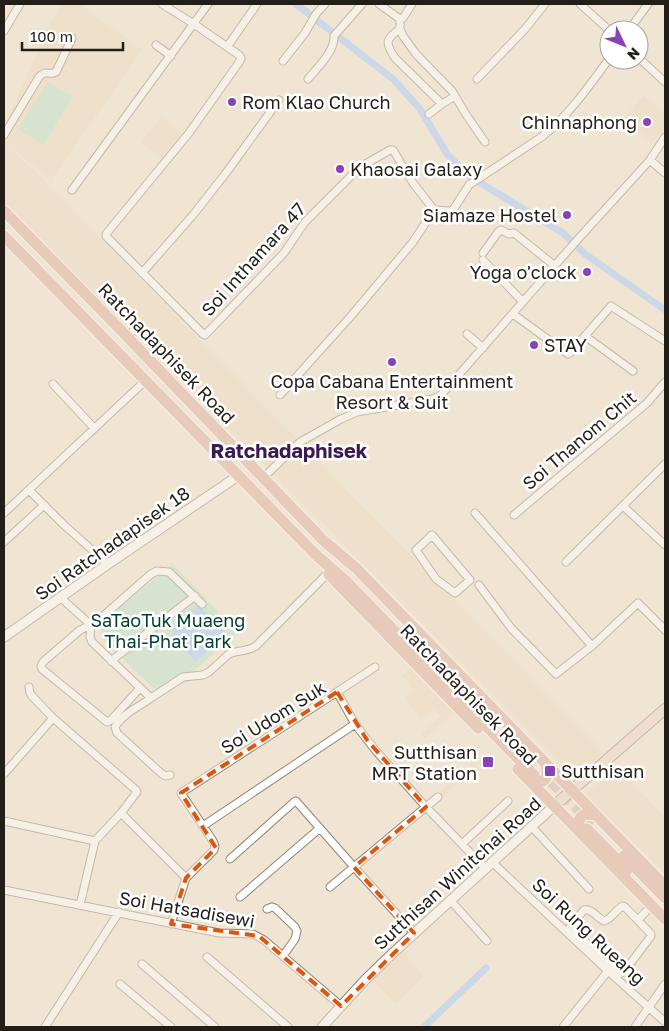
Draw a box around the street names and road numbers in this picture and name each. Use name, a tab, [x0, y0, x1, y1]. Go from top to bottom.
street label: Soi Inthamara 47	[196, 198, 310, 320]
street label: Ratchadaphisek Road	[94, 278, 240, 428]
street label: Soi Thanom Chit	[518, 386, 640, 494]
street label: Soi Ratchadapisek 18	[31, 481, 193, 605]
street label: Ratchadaphisek Road	[396, 619, 542, 769]
street label: Soi Udom Suk	[216, 676, 330, 758]
street label: Sutthisan Winitchai Road	[369, 792, 545, 954]
street label: Soi Rung Rueang	[528, 873, 650, 989]
street label: Soi Hatsadisewi	[117, 886, 257, 932]

